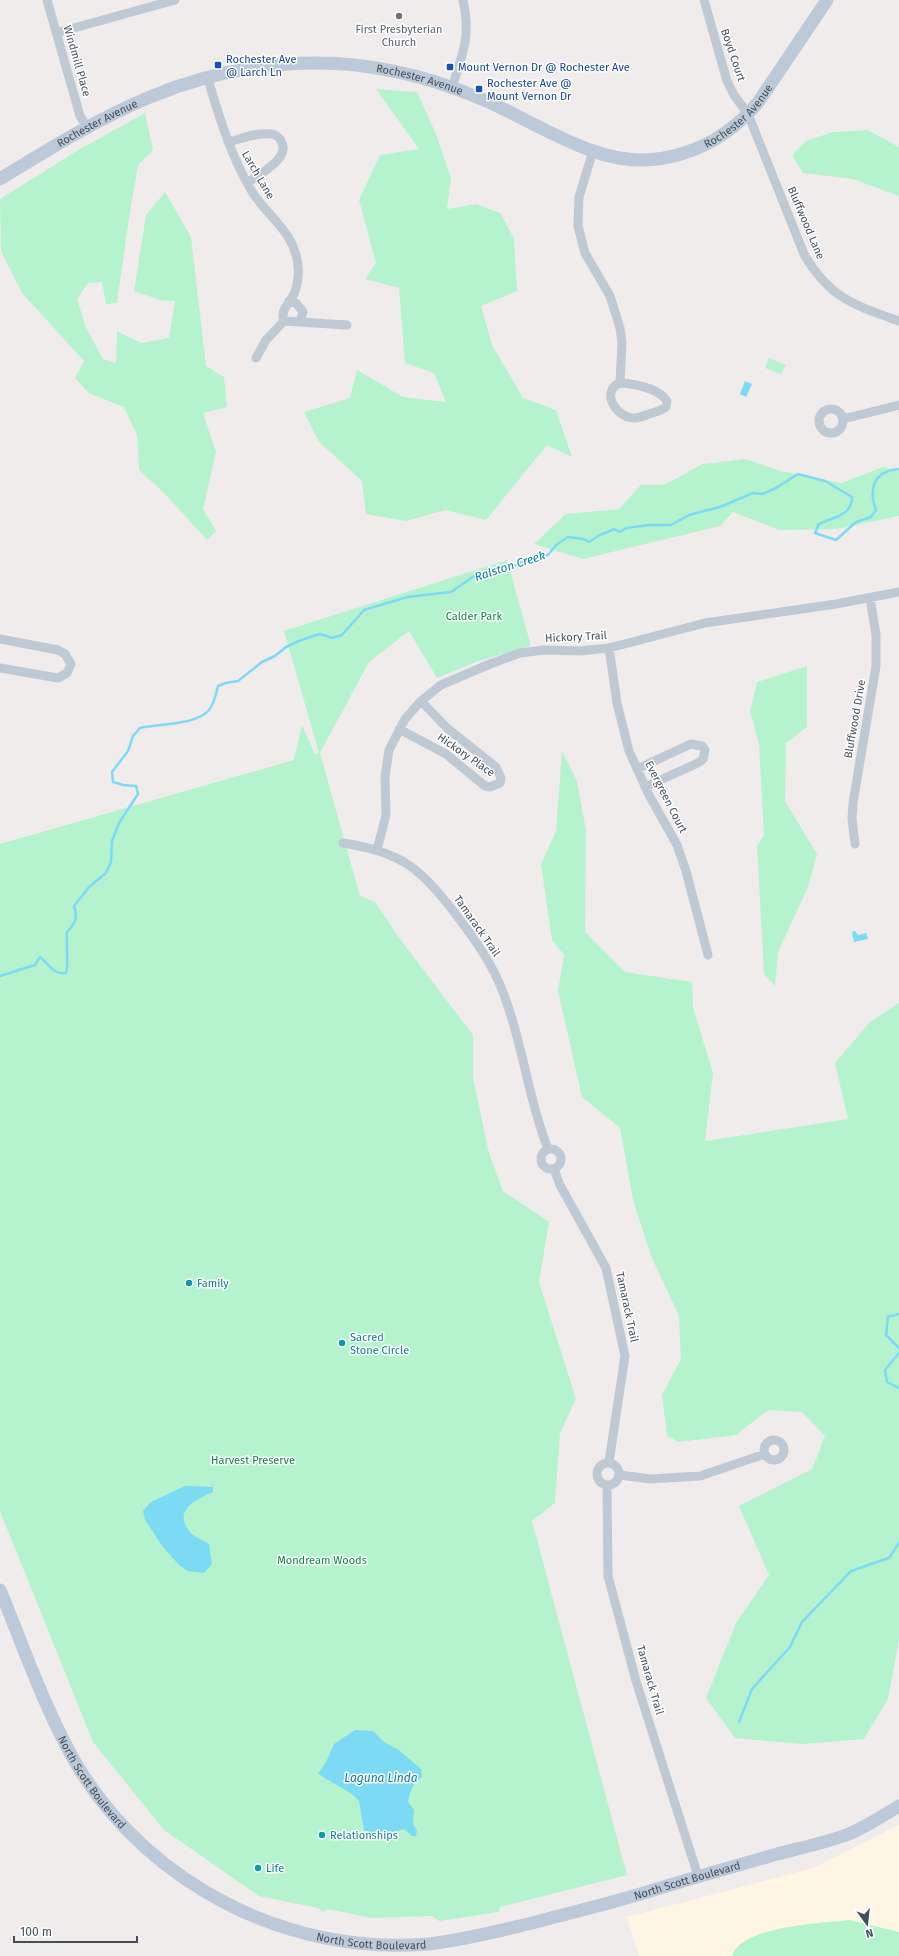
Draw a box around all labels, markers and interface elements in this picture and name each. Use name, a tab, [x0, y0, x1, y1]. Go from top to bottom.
marker: First Presbyterian Church	[394, 11, 404, 21]
place label: First Presbyterian Church	[356, 23, 442, 49]
street label: Windmill Place	[61, 24, 93, 98]
street label: Boyd Court	[718, 27, 748, 83]
place label: Rochester Ave @ Larch Ln	[226, 53, 296, 79]
marker: Rochester Ave @ Larch Ln	[213, 60, 223, 70]
street label: Rochester Avenue	[375, 61, 465, 97]
place label: Mount Vernon Dr @ Rochester Ave	[458, 61, 630, 74]
marker: Mount Vernon Dr @ Rochester Ave	[445, 62, 455, 72]
place label: Rochester Ave @ Mount Vernon Dr	[487, 77, 572, 103]
street label: Rochester Avenue	[702, 82, 775, 151]
marker: Rochester Ave @ Mount Vernon Dr	[474, 84, 484, 94]
street label: Rochester Avenue	[55, 97, 139, 150]
street label: Larch Lane	[239, 149, 277, 201]
street label: Bluffwood Lane	[785, 185, 827, 261]
water label: Ralston Creek	[473, 548, 548, 584]
park label: Calder Park	[446, 610, 503, 623]
street label: Hickory Trail	[545, 629, 607, 645]
street label: Bluffwood Drive	[842, 679, 868, 759]
street label: Hickory Place	[435, 731, 497, 779]
street label: Evergreen Court	[642, 759, 690, 835]
street label: Tamarack Trail	[451, 893, 503, 959]
street label: Tamarack Trail	[613, 1271, 641, 1343]
place label: Family	[197, 1277, 229, 1290]
marker: Family	[184, 1278, 194, 1288]
place label: Sacred Stone Circle	[350, 1331, 409, 1357]
marker: Sacred Stone Circle	[337, 1338, 347, 1348]
park label: Harvest Preserve	[211, 1454, 295, 1467]
park label: Mondream Woods	[277, 1554, 367, 1567]
street label: Tamarack Trail	[634, 1644, 666, 1716]
street label: North Scott Boulevard	[56, 1734, 129, 1831]
water label: Laguna Linda	[344, 1771, 418, 1785]
place label: Relationships	[330, 1829, 398, 1842]
marker: Relationships	[317, 1830, 327, 1840]
street label: North Scott Boulevard	[632, 1858, 742, 1902]
place label: Life	[266, 1862, 284, 1875]
marker: Life	[253, 1863, 263, 1873]
north arrow	[847, 1904, 887, 1944]
scale bar	[14, 1918, 137, 1944]
text: 100 m	[20, 1925, 52, 1939]
text: N	[864, 1926, 875, 1940]
street label: North Scott Boulevard	[315, 1930, 427, 1952]

